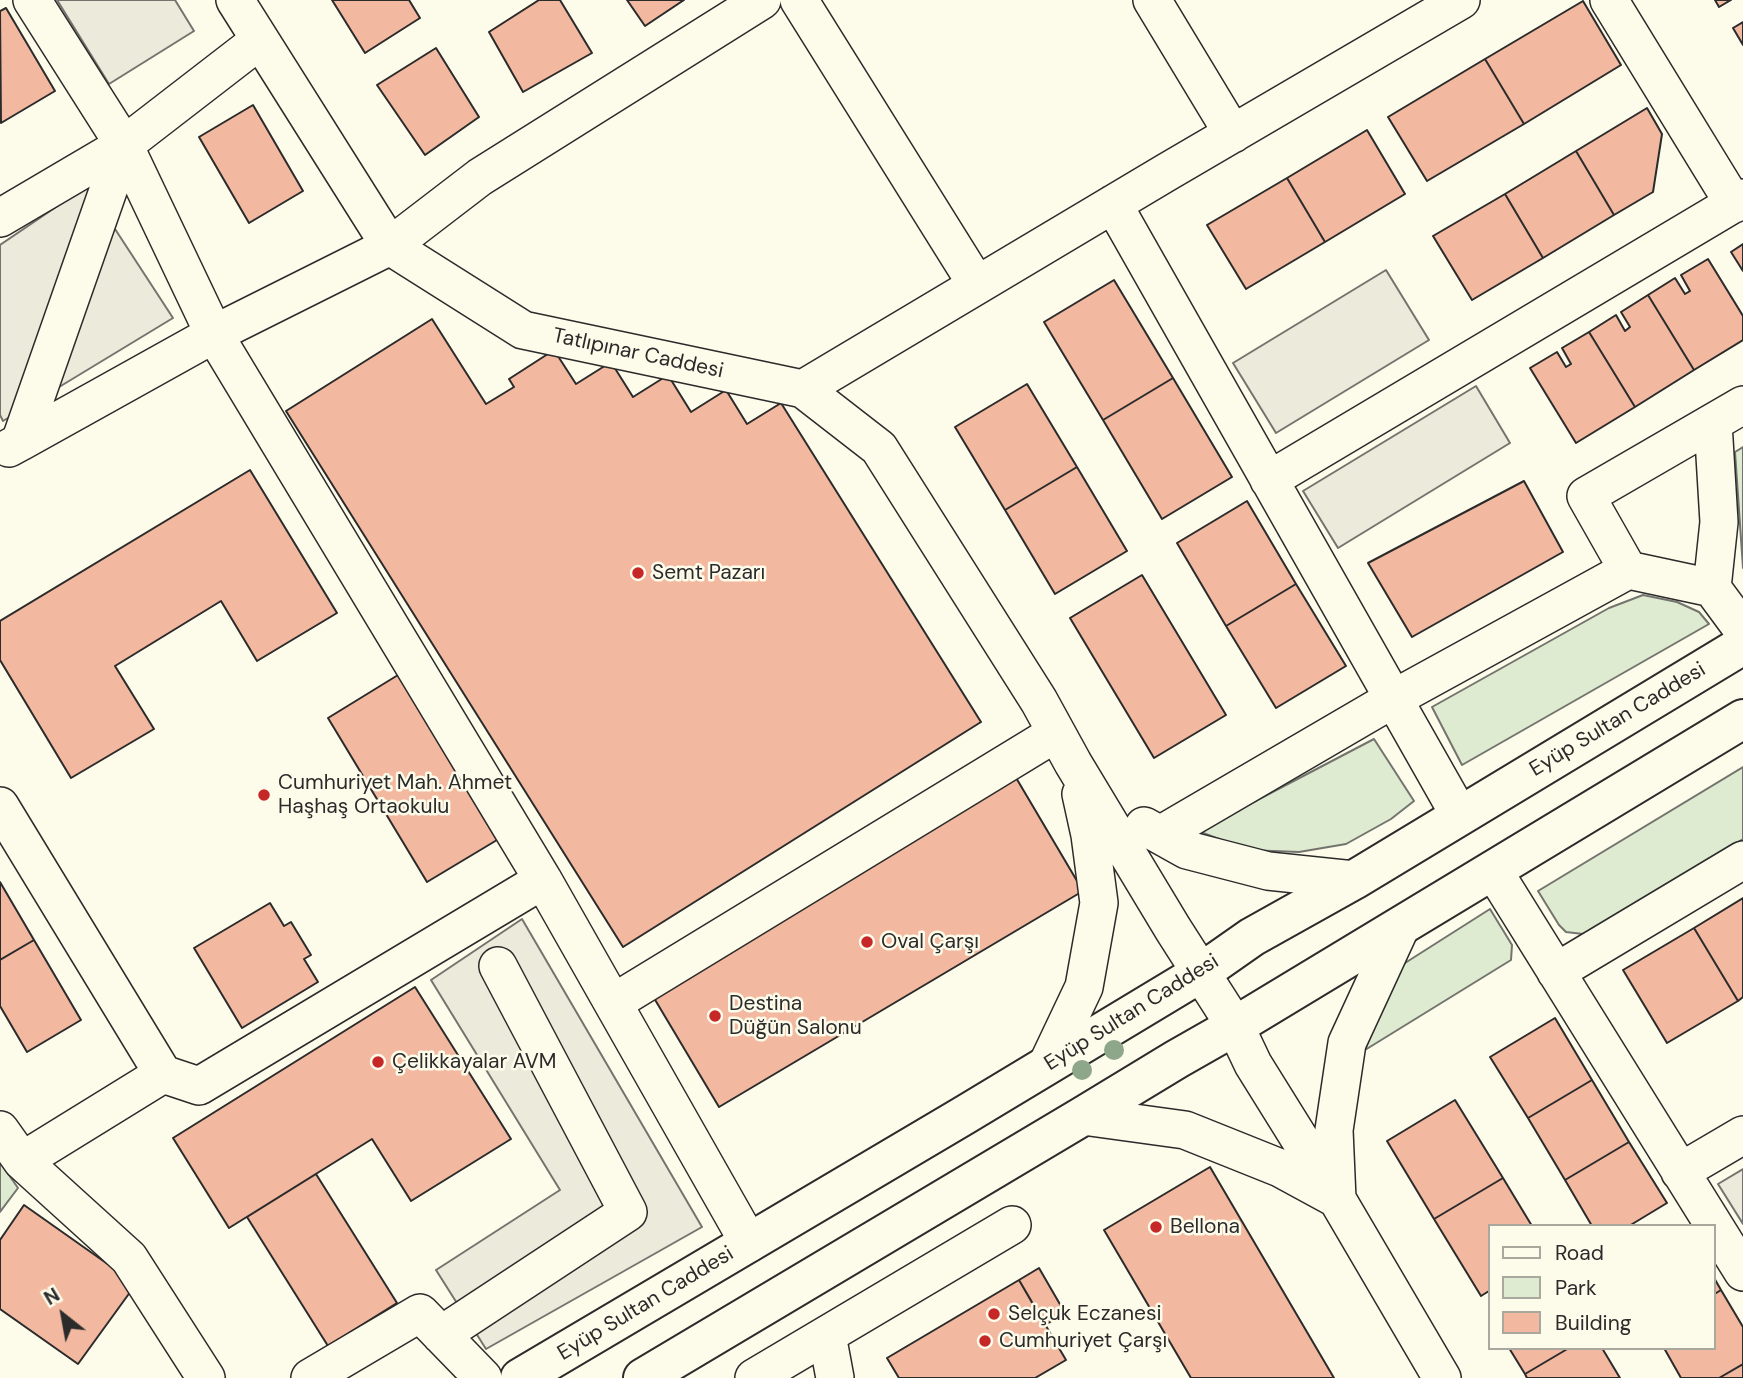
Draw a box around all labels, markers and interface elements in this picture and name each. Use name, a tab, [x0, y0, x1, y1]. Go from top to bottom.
street label: Tatlıpınar Caddesi	[550, 324, 726, 384]
place label: Semt Pazarı	[652, 560, 765, 586]
marker: Semt Pazarı	[630, 565, 646, 581]
street label: Eyüp Sultan Caddesi	[1525, 657, 1711, 783]
place label: Cumhuriyet Mah. Ahmet Haşhaş Ortaokulu	[278, 770, 512, 820]
marker: Cumhuriyet Mah. Ahmet Haşhaş Ortaokulu	[256, 787, 272, 803]
place label: Oval Çarşı	[881, 929, 979, 955]
marker: Oval Çarşı	[859, 934, 875, 950]
street label: Eyüp Sultan Caddesi	[1040, 949, 1224, 1077]
place label: Destina Düğün Salonu	[729, 991, 862, 1041]
marker: Destina Düğün Salonu	[707, 1008, 723, 1024]
place label: Çelikkayalar AVM	[392, 1049, 556, 1075]
marker: Çelikkayalar AVM	[370, 1054, 386, 1070]
place label: Bellona	[1170, 1214, 1240, 1240]
marker: Bellona	[1148, 1219, 1164, 1235]
legend	[1488, 1224, 1715, 1350]
text: Road	[1555, 1239, 1604, 1267]
street label: Eyüp Sultan Caddesi	[553, 1241, 739, 1367]
text: Park	[1555, 1274, 1596, 1302]
north arrow	[28, 1280, 98, 1350]
text: N	[40, 1282, 64, 1311]
place label: Selçuk Eczanesi	[1008, 1301, 1161, 1327]
marker: Selçuk Eczanesi	[986, 1306, 1002, 1322]
text: Building	[1555, 1309, 1631, 1337]
place label: Cumhuriyet Çarşı	[999, 1328, 1167, 1354]
marker: Cumhuriyet Çarşı	[977, 1333, 993, 1349]

